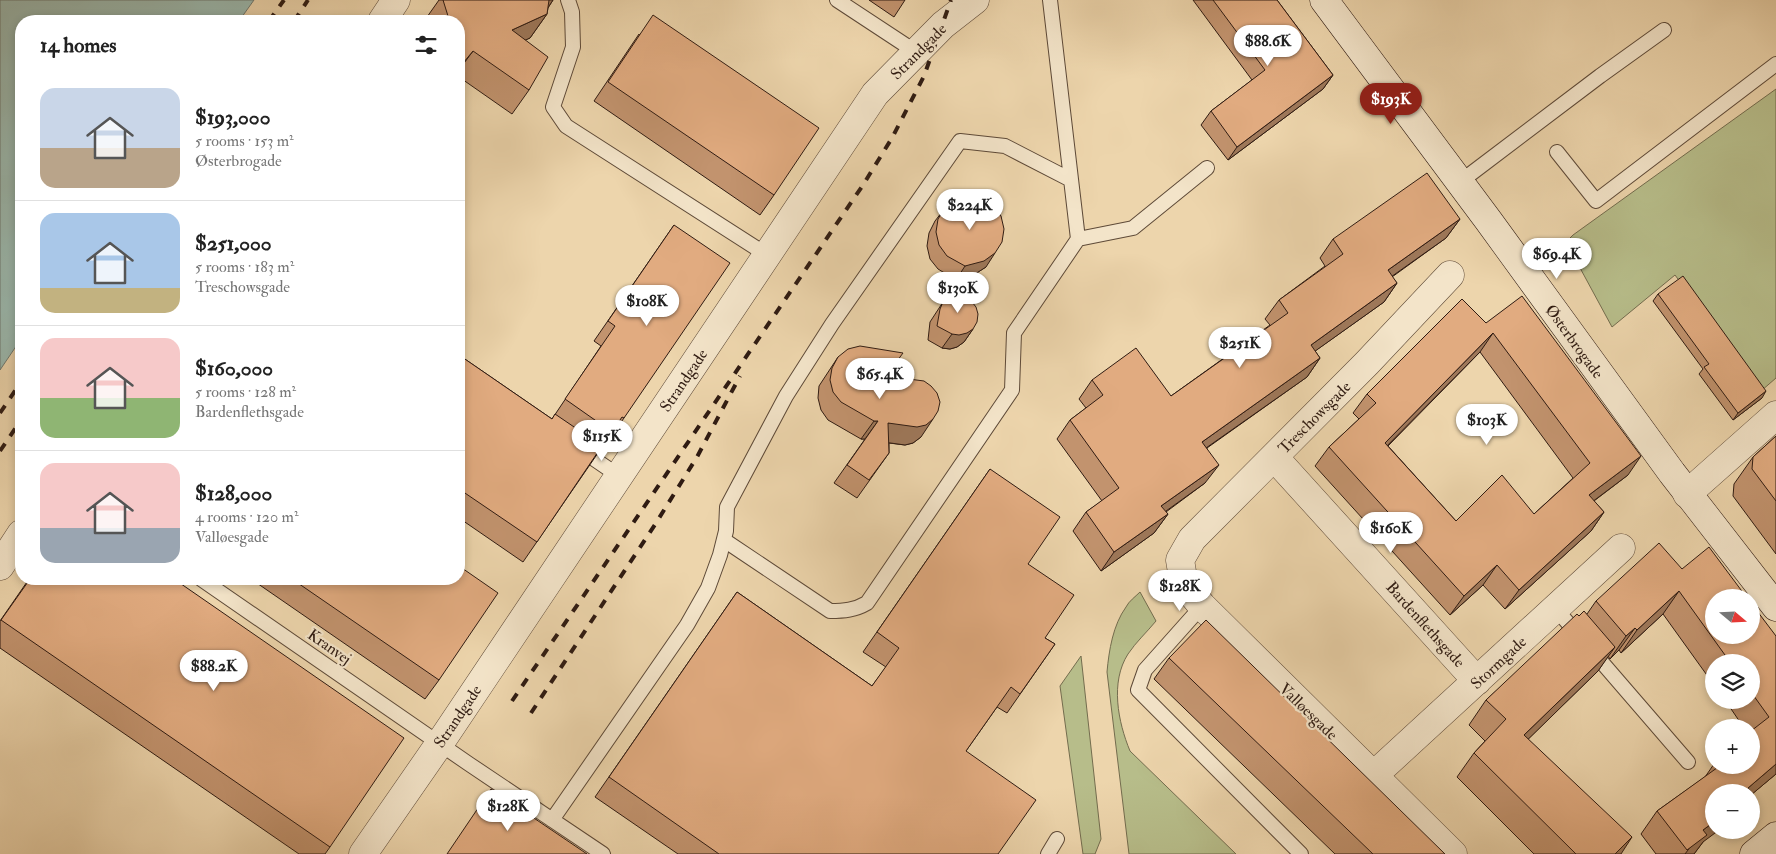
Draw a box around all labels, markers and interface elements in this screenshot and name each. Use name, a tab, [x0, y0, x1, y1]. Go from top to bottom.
street label: Strandgade	[886, 19, 951, 84]
pin: $88.6K	[1227, 24, 1309, 67]
icon: filters	[412, 31, 440, 59]
text: $88.6K	[1245, 31, 1291, 51]
text: 14 homes	[40, 32, 117, 59]
pin: $193K	[1356, 82, 1426, 125]
text: $193K	[1371, 89, 1411, 109]
text: $193,000	[195, 104, 270, 131]
icon: home	[80, 108, 140, 168]
text: 5 rooms · 153 m²	[195, 131, 294, 151]
text: Østerbrogade	[195, 151, 282, 171]
pin: $224K	[935, 188, 1005, 231]
text: $224K	[947, 195, 993, 215]
text: $251,000	[195, 230, 271, 257]
icon: home	[80, 233, 140, 293]
pin: $69.4K	[1516, 238, 1598, 280]
text: $69.4K	[1533, 244, 1581, 264]
text: 5 rooms · 183 m²	[195, 257, 294, 277]
pin: $130K	[923, 272, 993, 314]
text: Treschowsgade	[195, 277, 290, 297]
text: $130K	[938, 278, 978, 298]
pin: $108K	[612, 284, 682, 327]
text: $108K	[626, 291, 668, 311]
street label: Østerbrogade	[1541, 301, 1608, 383]
pin: $251K	[1205, 326, 1275, 369]
text: $251K	[1219, 333, 1261, 353]
street label: Strandgade	[655, 345, 712, 416]
text: $160,000	[195, 355, 273, 382]
icon: home	[80, 358, 140, 418]
pin: $65.4K	[839, 358, 921, 400]
text: $65.4K	[856, 364, 904, 384]
street label: Treschowsgade	[1274, 377, 1356, 458]
text: 5 rooms · 128 m²	[195, 382, 296, 402]
text: Bardenflethsgade	[195, 402, 304, 422]
pin: $103K	[1452, 404, 1522, 446]
text: $103K	[1467, 410, 1507, 430]
pin: $115K	[567, 420, 637, 462]
text: $115K	[583, 426, 621, 446]
text: $128,000	[195, 480, 272, 507]
icon: home	[80, 483, 140, 543]
text: 4 rooms · 120 m²	[195, 507, 298, 527]
pin: $160K	[1356, 512, 1426, 554]
text: $160K	[1370, 518, 1412, 538]
text: Valløesgade	[195, 527, 269, 547]
pin: $128K	[1145, 570, 1215, 612]
text: $128K	[1159, 576, 1201, 596]
street label: Bardenflethsgade	[1381, 578, 1469, 672]
north arrow	[1705, 589, 1760, 644]
map controls	[1705, 589, 1760, 839]
street label: Kranvej	[304, 625, 355, 669]
street label: Stormgade	[1467, 632, 1531, 694]
pin: $88.2K	[173, 650, 255, 692]
button: layers	[1705, 654, 1760, 709]
text: $88.2K	[191, 656, 237, 676]
street label: Valløesgade	[1275, 679, 1342, 745]
street label: Strandgade	[429, 681, 486, 752]
button: +	[1705, 719, 1760, 774]
button: −	[1705, 784, 1760, 839]
pin: $128K	[473, 790, 543, 832]
text: $128K	[487, 796, 529, 816]

